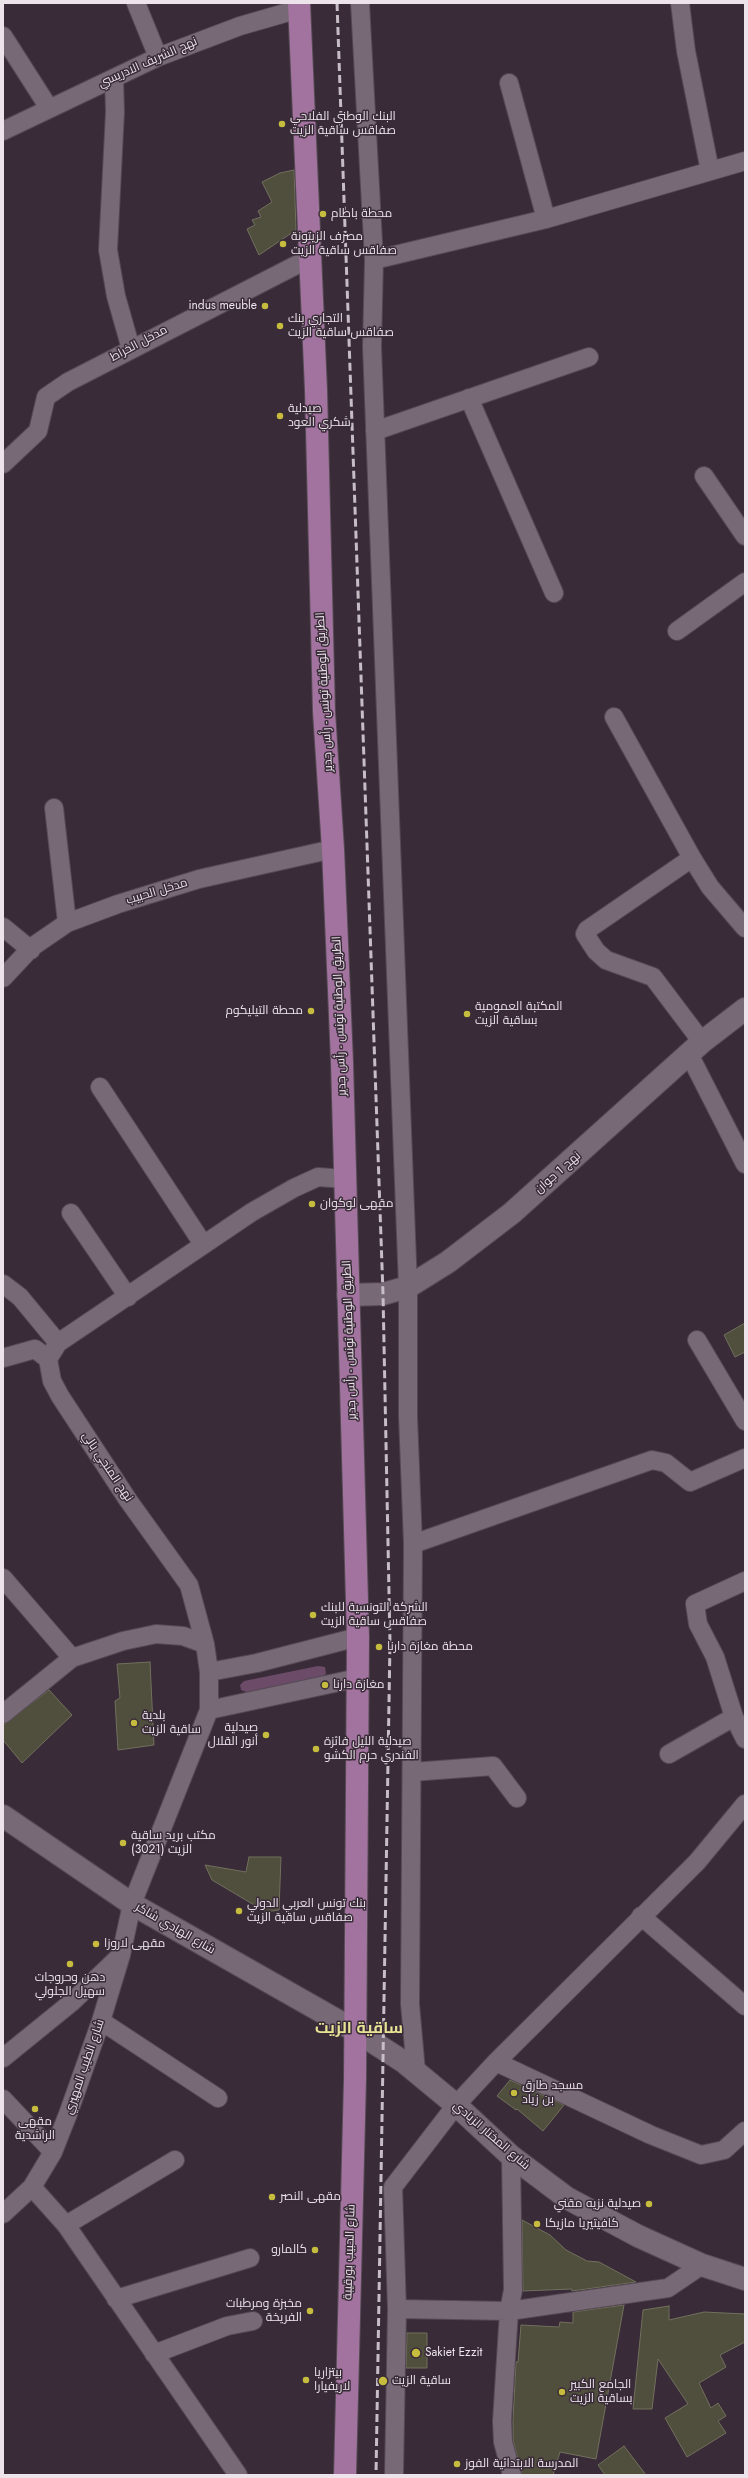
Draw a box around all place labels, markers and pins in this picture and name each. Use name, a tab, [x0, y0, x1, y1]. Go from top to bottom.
place label: البنك الوطني الفلاحي صفاقس ساقية الزيت	[290, 110, 396, 138]
marker: البنك الوطني الفلاحي صفاقس ساقية الزيت	[277, 119, 287, 129]
place label: محطة باطام	[331, 207, 392, 221]
marker: محطة باطام	[318, 209, 328, 219]
place label: مصرف الزيتونة صفاقس ساقية الزيت	[291, 230, 397, 258]
marker: مصرف الزيتونة صفاقس ساقية الزيت	[278, 239, 288, 249]
place label: indus meuble	[188, 299, 257, 313]
marker: indus meuble	[260, 301, 270, 311]
place label: التجاري بنك صفاقس ساقية الزيت	[288, 312, 394, 340]
marker: التجاري بنك صفاقس ساقية الزيت	[275, 321, 285, 331]
place label: صيدلية شكري العود	[288, 402, 351, 430]
marker: صيدلية شكري العود	[275, 411, 285, 421]
place label: المكتبة العمومية بساقية الزيت	[475, 1000, 562, 1028]
place label: محطة التيليكوم	[225, 1004, 303, 1018]
marker: محطة التيليكوم	[306, 1006, 316, 1016]
marker: المكتبة العمومية بساقية الزيت	[462, 1009, 472, 1019]
place label: مقهى لوكوان	[320, 1197, 393, 1211]
marker: مقهى لوكوان	[307, 1199, 317, 1209]
place label: الشركة التونسية للبنك صفاقس ساقية الزيت	[321, 1601, 428, 1629]
marker: الشركة التونسية للبنك صفاقس ساقية الزيت	[308, 1610, 318, 1620]
place label: محطة مغازة دارنا	[387, 1640, 473, 1654]
marker: محطة مغازة دارنا	[374, 1642, 384, 1652]
place label: مغازة دارنا	[333, 1678, 385, 1692]
marker: مغازة دارنا	[320, 1680, 330, 1690]
place label: بلدية ساقية الزيت	[142, 1709, 201, 1737]
marker: بلدية ساقية الزيت	[129, 1718, 139, 1728]
place label: صيدلية أنور القلال	[208, 1721, 258, 1749]
marker: صيدلية أنور القلال	[261, 1730, 271, 1740]
place label: صيدلية الليل فائزة الفندري حرم الكشو	[324, 1735, 419, 1763]
marker: صيدلية الليل فائزة الفندري حرم الكشو	[311, 1744, 321, 1754]
place label: مكتب بريد ساقية الزيت (3021)	[131, 1829, 216, 1857]
marker: مكتب بريد ساقية الزيت (3021)	[118, 1838, 128, 1848]
place label: بنك تونس العربي الدولي صفاقس ساقية الزيت	[247, 1897, 366, 1925]
marker: بنك تونس العربي الدولي صفاقس ساقية الزيت	[234, 1906, 244, 1916]
place label: مقهى لاروزا	[104, 1937, 165, 1951]
marker: مقهى لاروزا	[91, 1939, 101, 1949]
marker: دهن وحروجات سهيل الجلولي	[65, 1959, 75, 1969]
place label: دهن وحروجات سهيل الجلولي	[35, 1971, 105, 1999]
place label: مسجد طارق بن زياد	[522, 2079, 583, 2107]
marker: مسجد طارق بن زياد	[509, 2088, 519, 2098]
marker: مقهى الراشدية	[30, 2104, 40, 2114]
place label: مقهى الراشدية	[15, 2115, 55, 2143]
place label: مقهى النصر	[280, 2190, 341, 2204]
marker: مقهى النصر	[267, 2192, 277, 2202]
place label: صيدلية نزيه مقني	[554, 2197, 641, 2211]
marker: صيدلية نزيه مقني	[644, 2199, 654, 2209]
place label: كافيتيريا مازيكا	[545, 2217, 619, 2231]
marker: كافيتيريا مازيكا	[532, 2219, 542, 2229]
place label: كالمارو	[271, 2243, 307, 2257]
marker: كالمارو	[310, 2245, 320, 2255]
place label: مخبزة ومرطبات الفريخة	[226, 2297, 302, 2325]
marker: مخبزة ومرطبات الفريخة	[305, 2306, 315, 2316]
place label: Sakiet Ezzit	[425, 2346, 482, 2360]
marker: Sakiet Ezzit	[410, 2347, 422, 2359]
place label: بيتزاريا لاريفيارا	[314, 2366, 350, 2394]
place label: ساقية الزيت	[392, 2374, 451, 2388]
marker: بيتزاريا لاريفيارا	[301, 2375, 311, 2385]
marker: ساقية الزيت	[377, 2375, 389, 2387]
place label: الجامع الكبير بساقية الزيت	[570, 2378, 633, 2406]
marker: الجامع الكبير بساقية الزيت	[557, 2387, 567, 2397]
place label: المدرسة الابتدائية الفوز	[465, 2457, 579, 2471]
marker: المدرسة الابتدائية الفوز	[452, 2459, 462, 2469]

